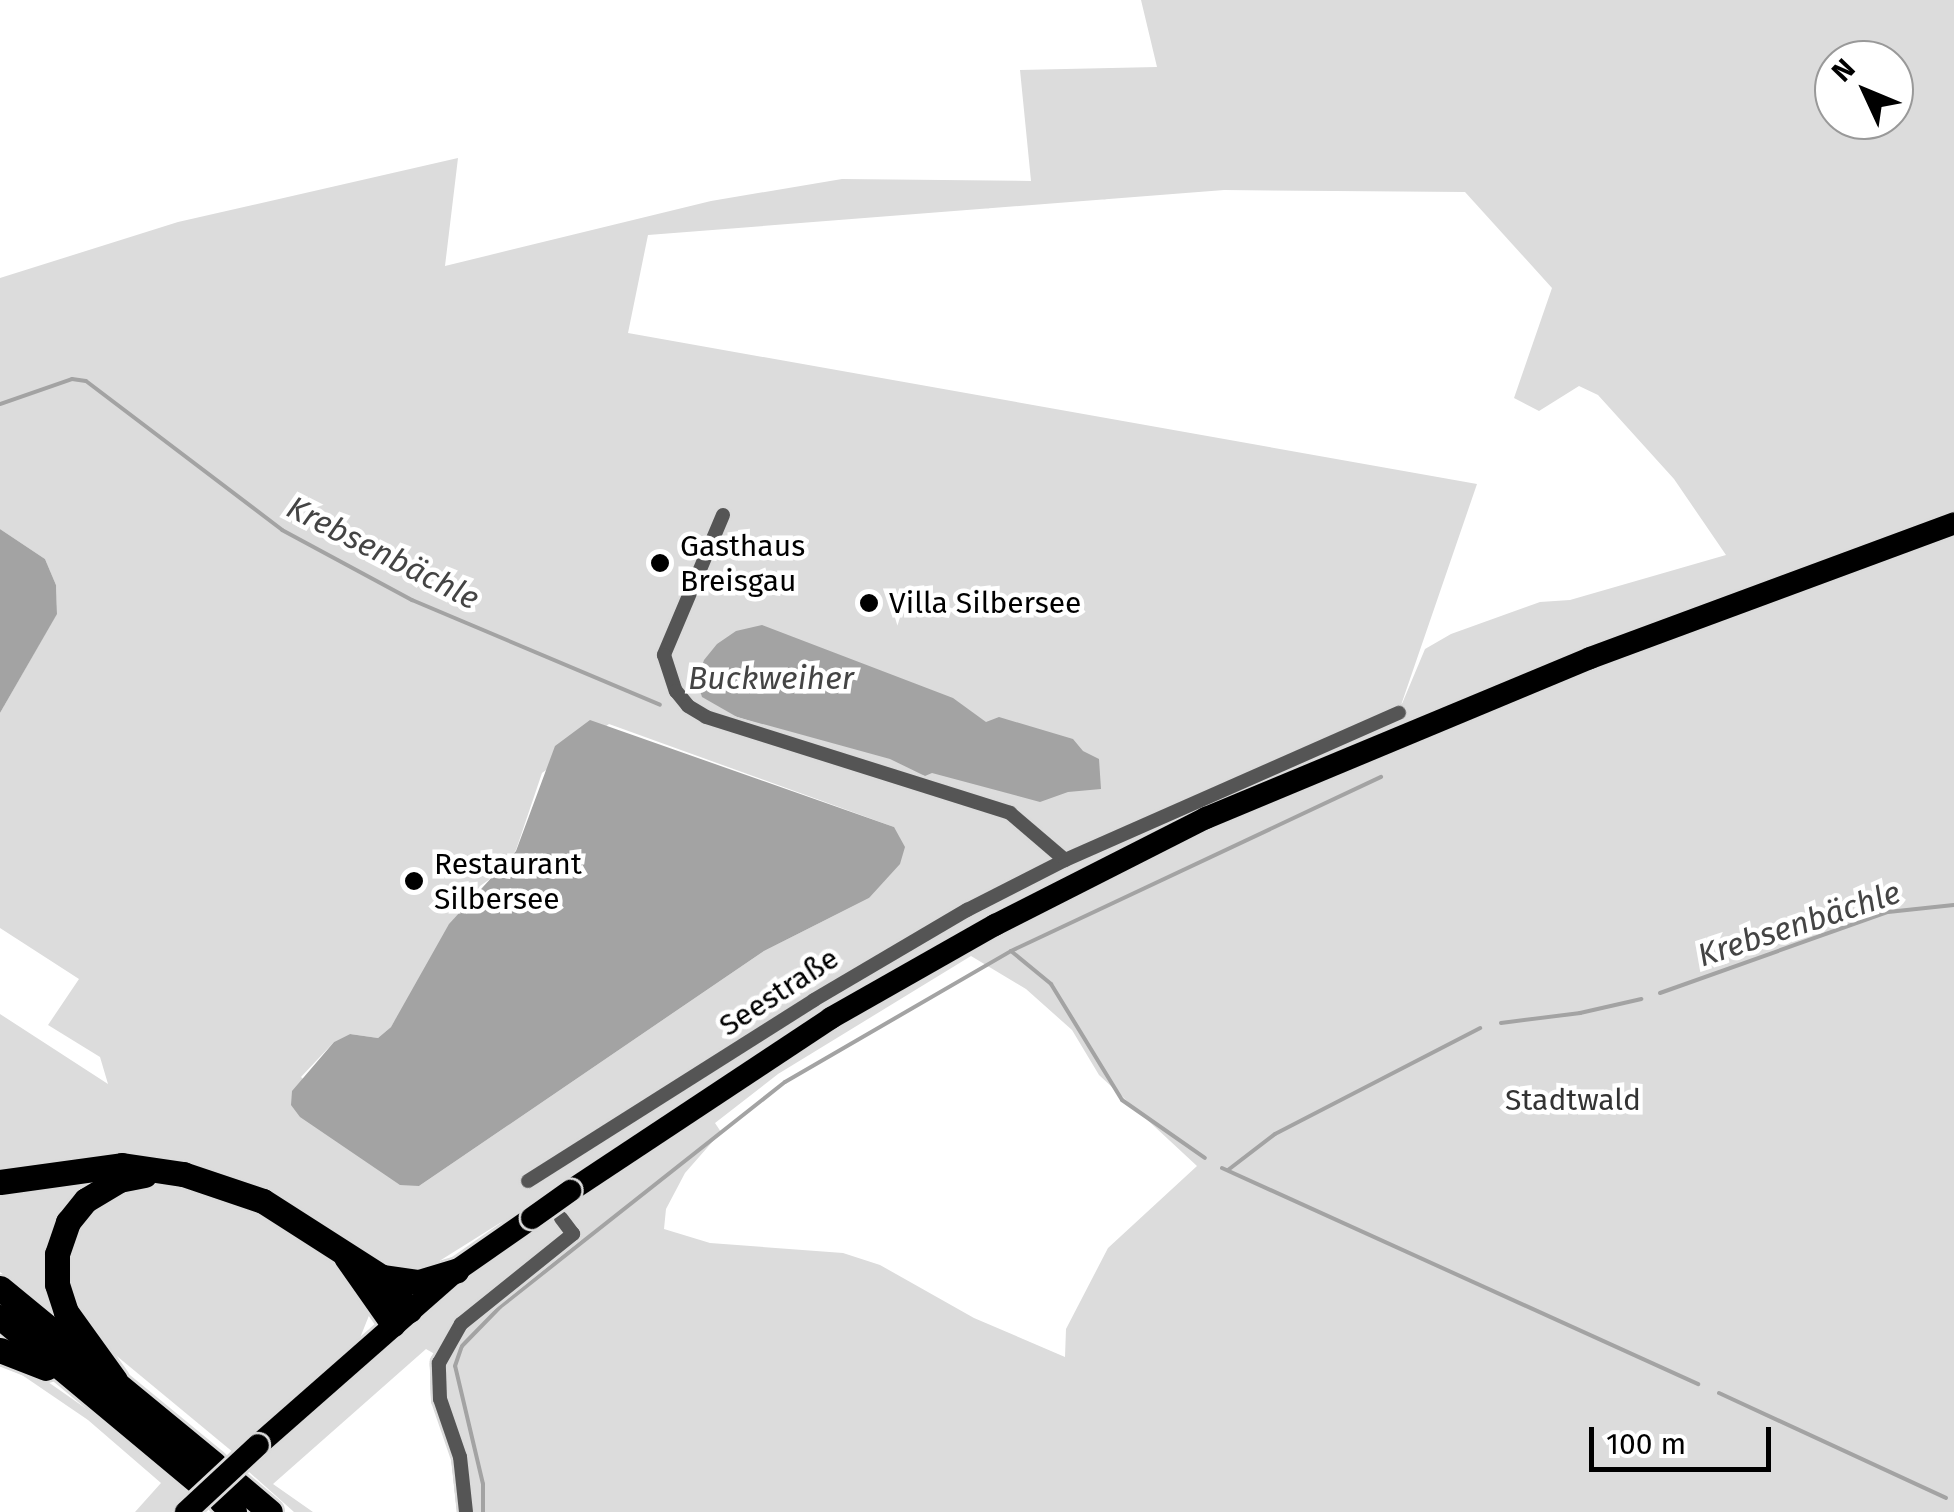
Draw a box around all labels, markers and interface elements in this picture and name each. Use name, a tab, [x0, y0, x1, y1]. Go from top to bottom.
north arrow	[1814, 40, 1914, 140]
text: N	[1825, 52, 1862, 88]
water label: Krebsenbächle	[280, 488, 486, 618]
place label: Gasthaus Breisgau	[680, 528, 805, 598]
marker: Gasthaus Breisgau	[649, 552, 671, 574]
place label: Villa Silbersee	[889, 585, 1081, 621]
marker: Villa Silbersee	[858, 592, 880, 614]
water label: Buckweiher	[688, 659, 854, 697]
place label: Restaurant Silbersee	[434, 846, 582, 916]
marker: Restaurant Silbersee	[403, 870, 425, 892]
water label: Krebsenbächle	[1693, 873, 1905, 975]
street label: Seestraße	[713, 940, 845, 1044]
park label: Stadtwald	[1505, 1082, 1641, 1118]
scale bar	[1594, 1407, 1776, 1469]
text: 100 m	[1606, 1426, 1686, 1462]

